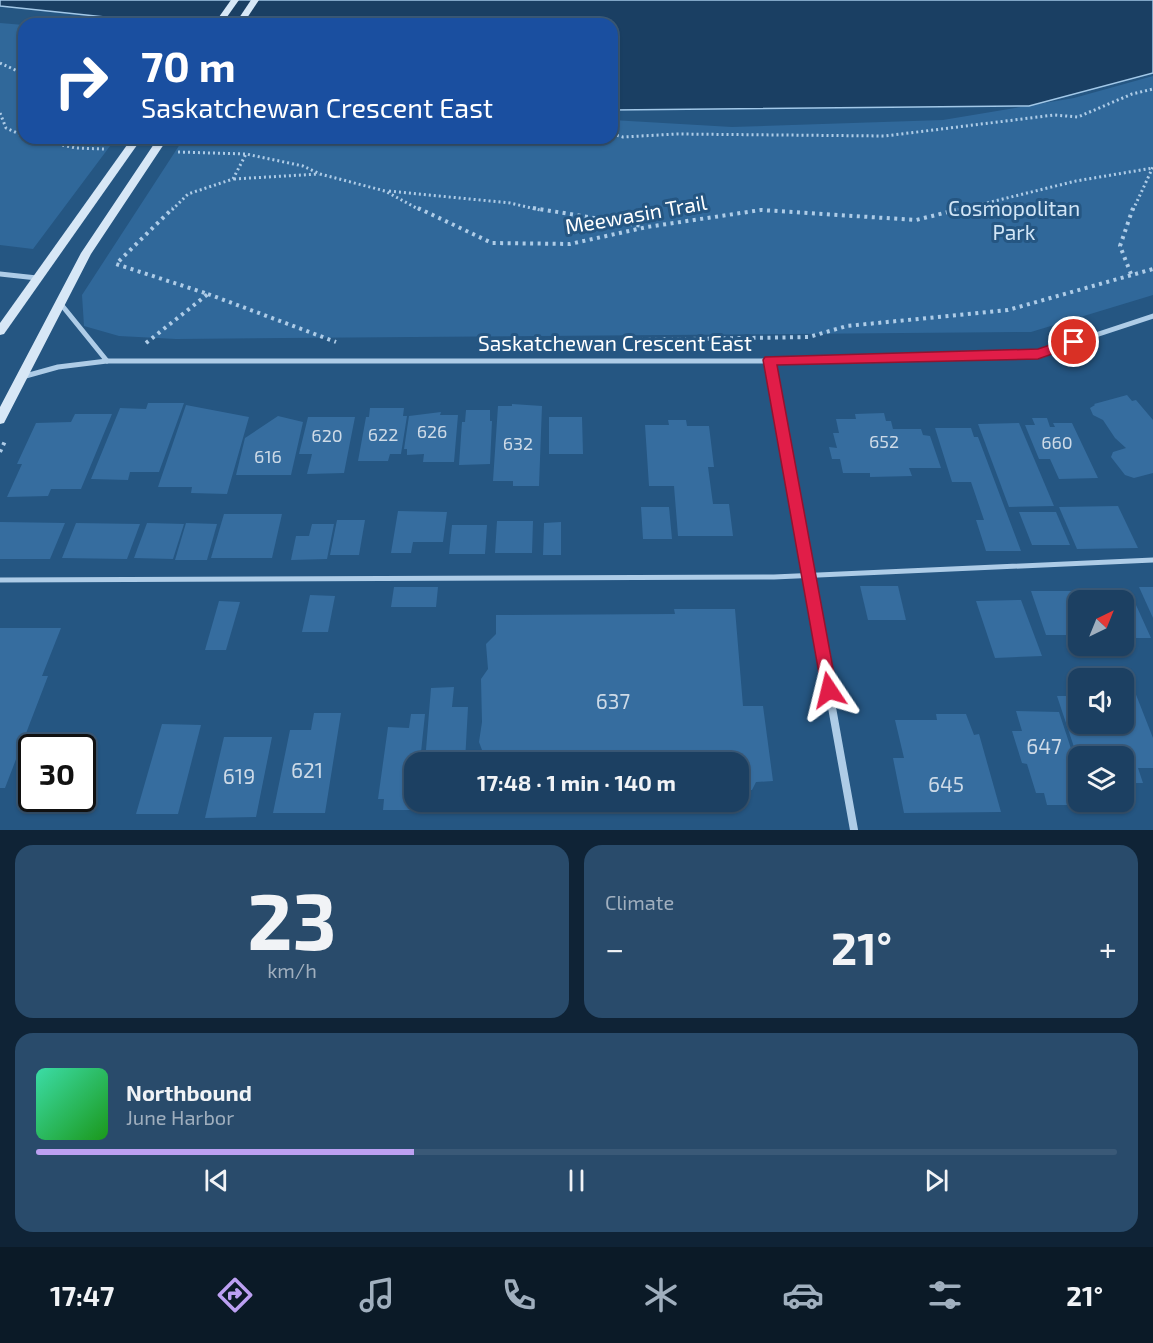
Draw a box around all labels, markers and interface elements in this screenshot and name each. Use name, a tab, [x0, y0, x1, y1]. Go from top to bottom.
text: 70 m	[141, 40, 236, 90]
icon: right	[42, 42, 120, 120]
text: Saskatchewan Crescent East	[141, 91, 493, 123]
street label: Meewasin Trail	[563, 189, 709, 238]
park label: Cosmopolitan Park	[948, 195, 1080, 244]
pin	[1048, 316, 1099, 367]
icon: arrive	[1057, 325, 1090, 358]
street label: Saskatchewan Crescent East	[478, 330, 752, 355]
house number: 626	[417, 420, 447, 442]
house number: 622	[368, 423, 398, 445]
house number: 620	[311, 424, 343, 446]
house number: 652	[869, 430, 899, 452]
house number: 660	[1041, 431, 1073, 453]
house number: 632	[503, 432, 533, 454]
house number: 616	[254, 445, 282, 467]
north arrow	[1068, 590, 1134, 656]
map controls	[1068, 590, 1134, 812]
position arrow	[797, 658, 861, 722]
button: sound	[1068, 668, 1134, 734]
house number: 637	[596, 688, 630, 713]
house number: 647	[1026, 733, 1062, 758]
speed limit sign: 30	[18, 734, 96, 812]
button: layers	[1068, 746, 1134, 812]
house number: 621	[291, 757, 323, 782]
house number: 619	[223, 763, 255, 788]
text: 17:48 · 1 min · 140 m	[477, 769, 676, 795]
house number: 645	[928, 771, 964, 796]
text: 23	[247, 872, 337, 966]
text: Climate	[605, 890, 674, 914]
text: 21°	[831, 920, 892, 974]
text: −	[605, 928, 624, 968]
text: +	[1099, 928, 1117, 968]
text: km/h	[267, 958, 317, 982]
text: Northbound	[126, 1079, 252, 1105]
text: June Harbor	[126, 1105, 234, 1129]
icon: previous	[200, 1164, 233, 1197]
icon: pause	[560, 1164, 593, 1197]
icon: next	[920, 1164, 953, 1197]
icon: directions	[214, 1274, 256, 1316]
icon: music	[356, 1274, 398, 1316]
icon: phone	[498, 1274, 540, 1316]
icon: climate	[640, 1274, 682, 1316]
icon: car	[782, 1274, 824, 1316]
icon: filters	[924, 1274, 966, 1316]
text: 17:47	[50, 1279, 114, 1311]
text: 21°	[1066, 1279, 1103, 1311]

